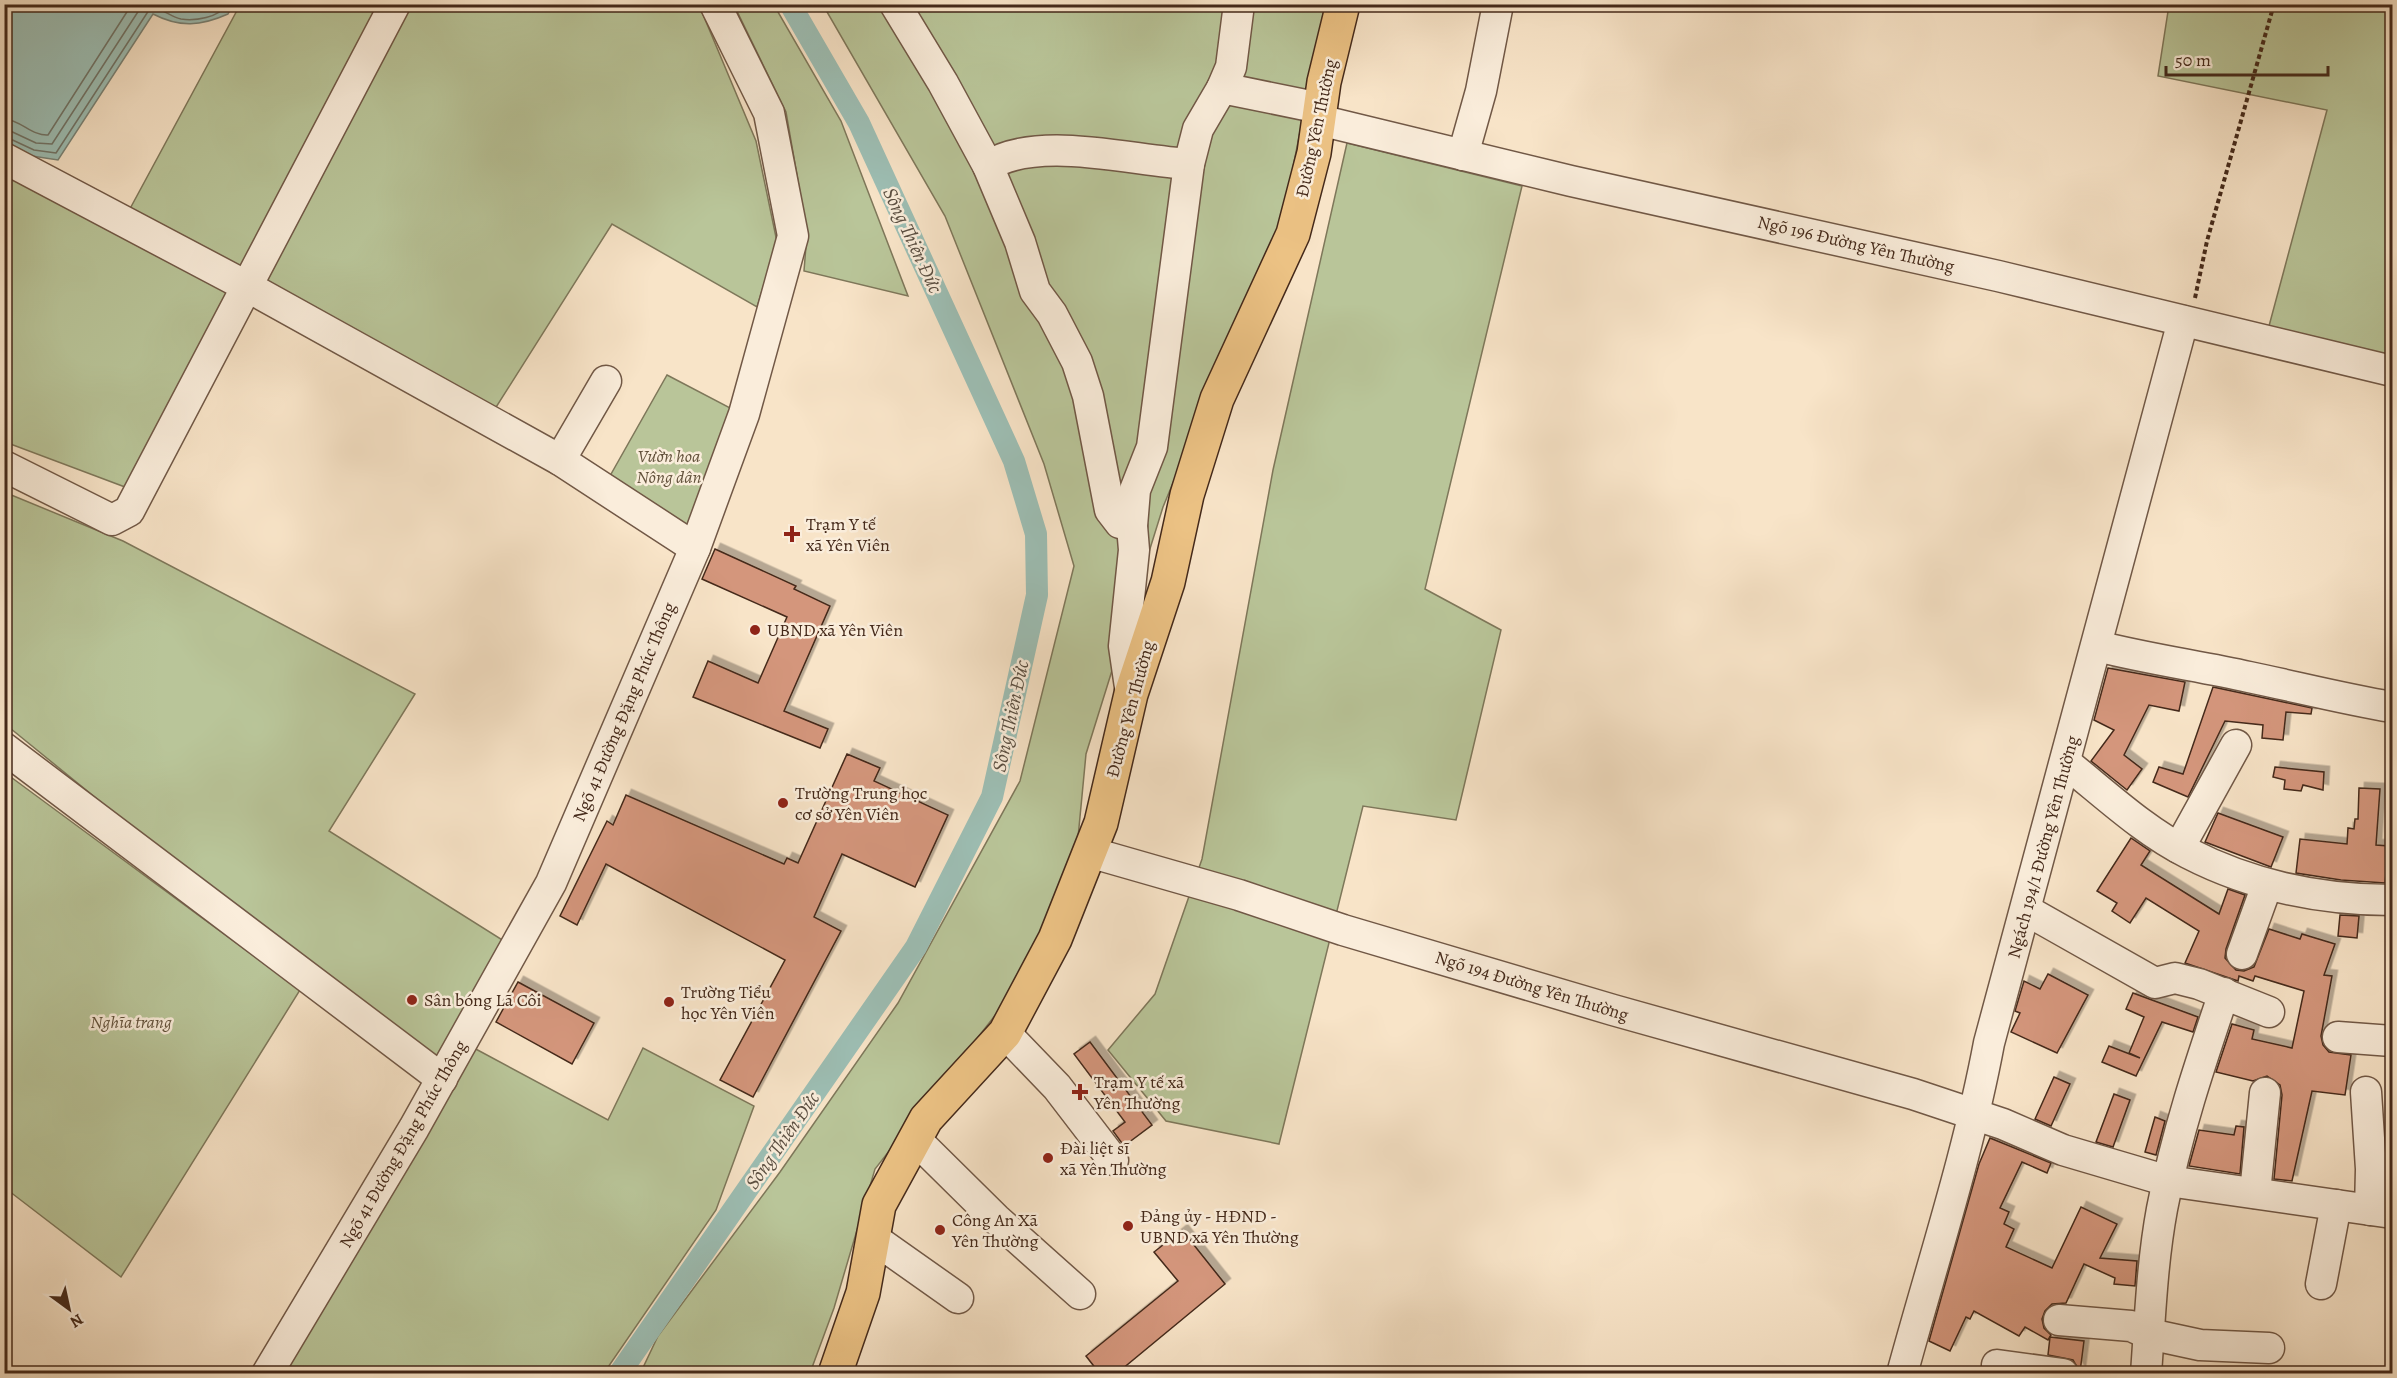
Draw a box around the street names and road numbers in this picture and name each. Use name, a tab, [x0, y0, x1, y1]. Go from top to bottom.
street label: Đường Yên Thường	[1290, 57, 1342, 199]
street label: Ngõ 196 Đường Yên Thường	[1755, 210, 1957, 278]
street label: Ngõ 41 Đường Đặng Phúc Thông	[567, 599, 681, 825]
street label: Đường Yên Thường	[1100, 638, 1160, 780]
street label: Ngách 194/1 Đường Yên Thường	[2002, 733, 2084, 961]
street label: Ngõ 194 Đường Yên Thường	[1432, 945, 1632, 1027]
street label: Ngõ 41 Đường Đặng Phúc Thông	[334, 1036, 472, 1252]

